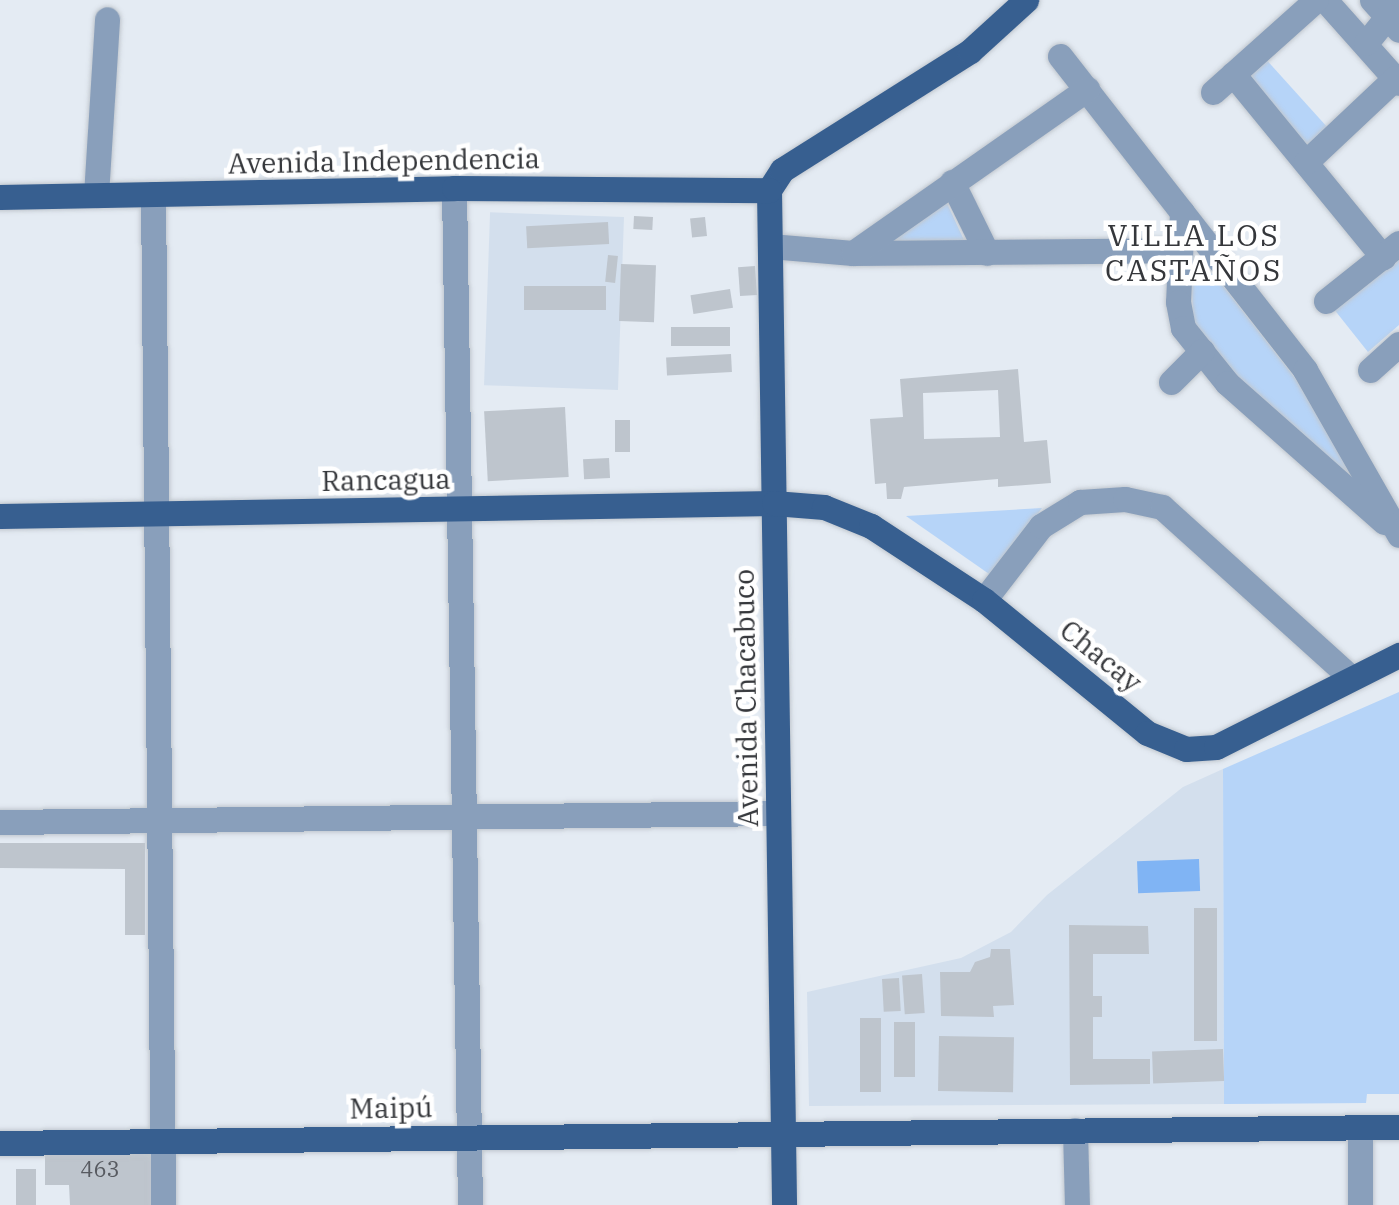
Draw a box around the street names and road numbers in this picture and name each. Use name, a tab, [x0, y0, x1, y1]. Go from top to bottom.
street label: Avenida Independencia	[228, 141, 540, 181]
street label: Rancagua	[321, 462, 451, 498]
street label: Avenida Chacabuco	[727, 569, 765, 827]
street label: Chacay	[1053, 613, 1149, 699]
street label: Maipú	[349, 1090, 433, 1126]

